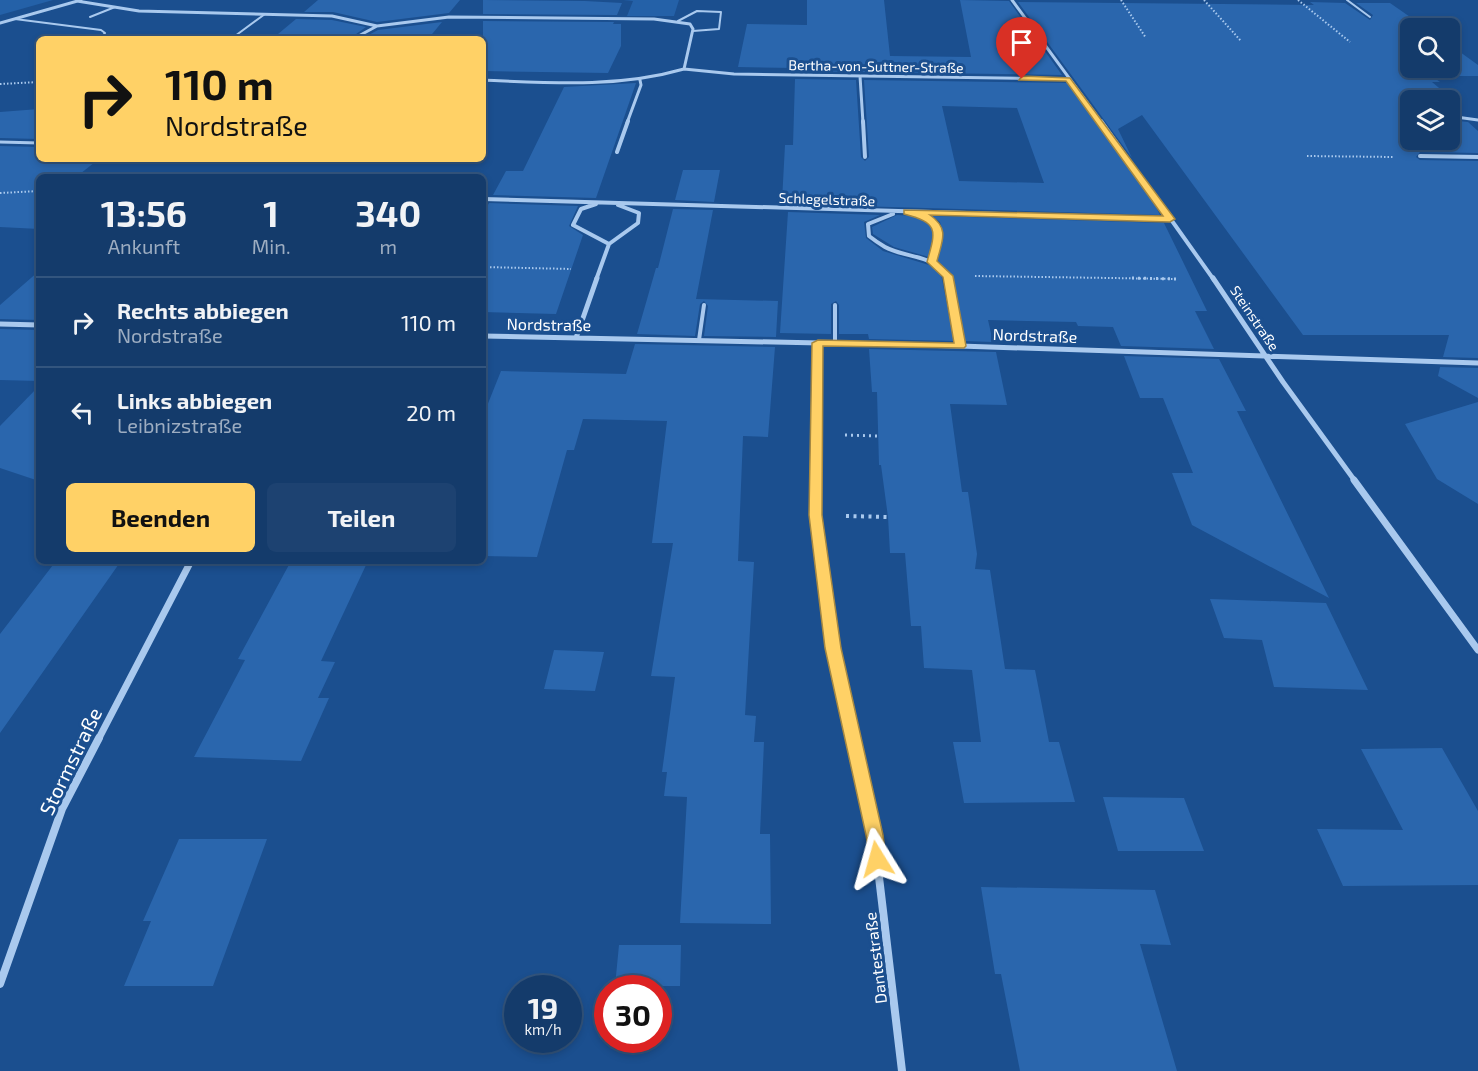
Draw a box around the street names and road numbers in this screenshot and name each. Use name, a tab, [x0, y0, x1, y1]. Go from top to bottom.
street label: Bertha-von-Suttner-Straße	[788, 56, 964, 76]
street label: Schlegelstraße	[778, 189, 876, 209]
street label: Steinstraße	[1227, 282, 1283, 354]
street label: Nordstraße	[507, 314, 591, 334]
street label: Nordstraße	[992, 324, 1078, 346]
street label: Stormstraße	[34, 703, 106, 819]
street label: Dantestraße	[860, 911, 890, 1005]

